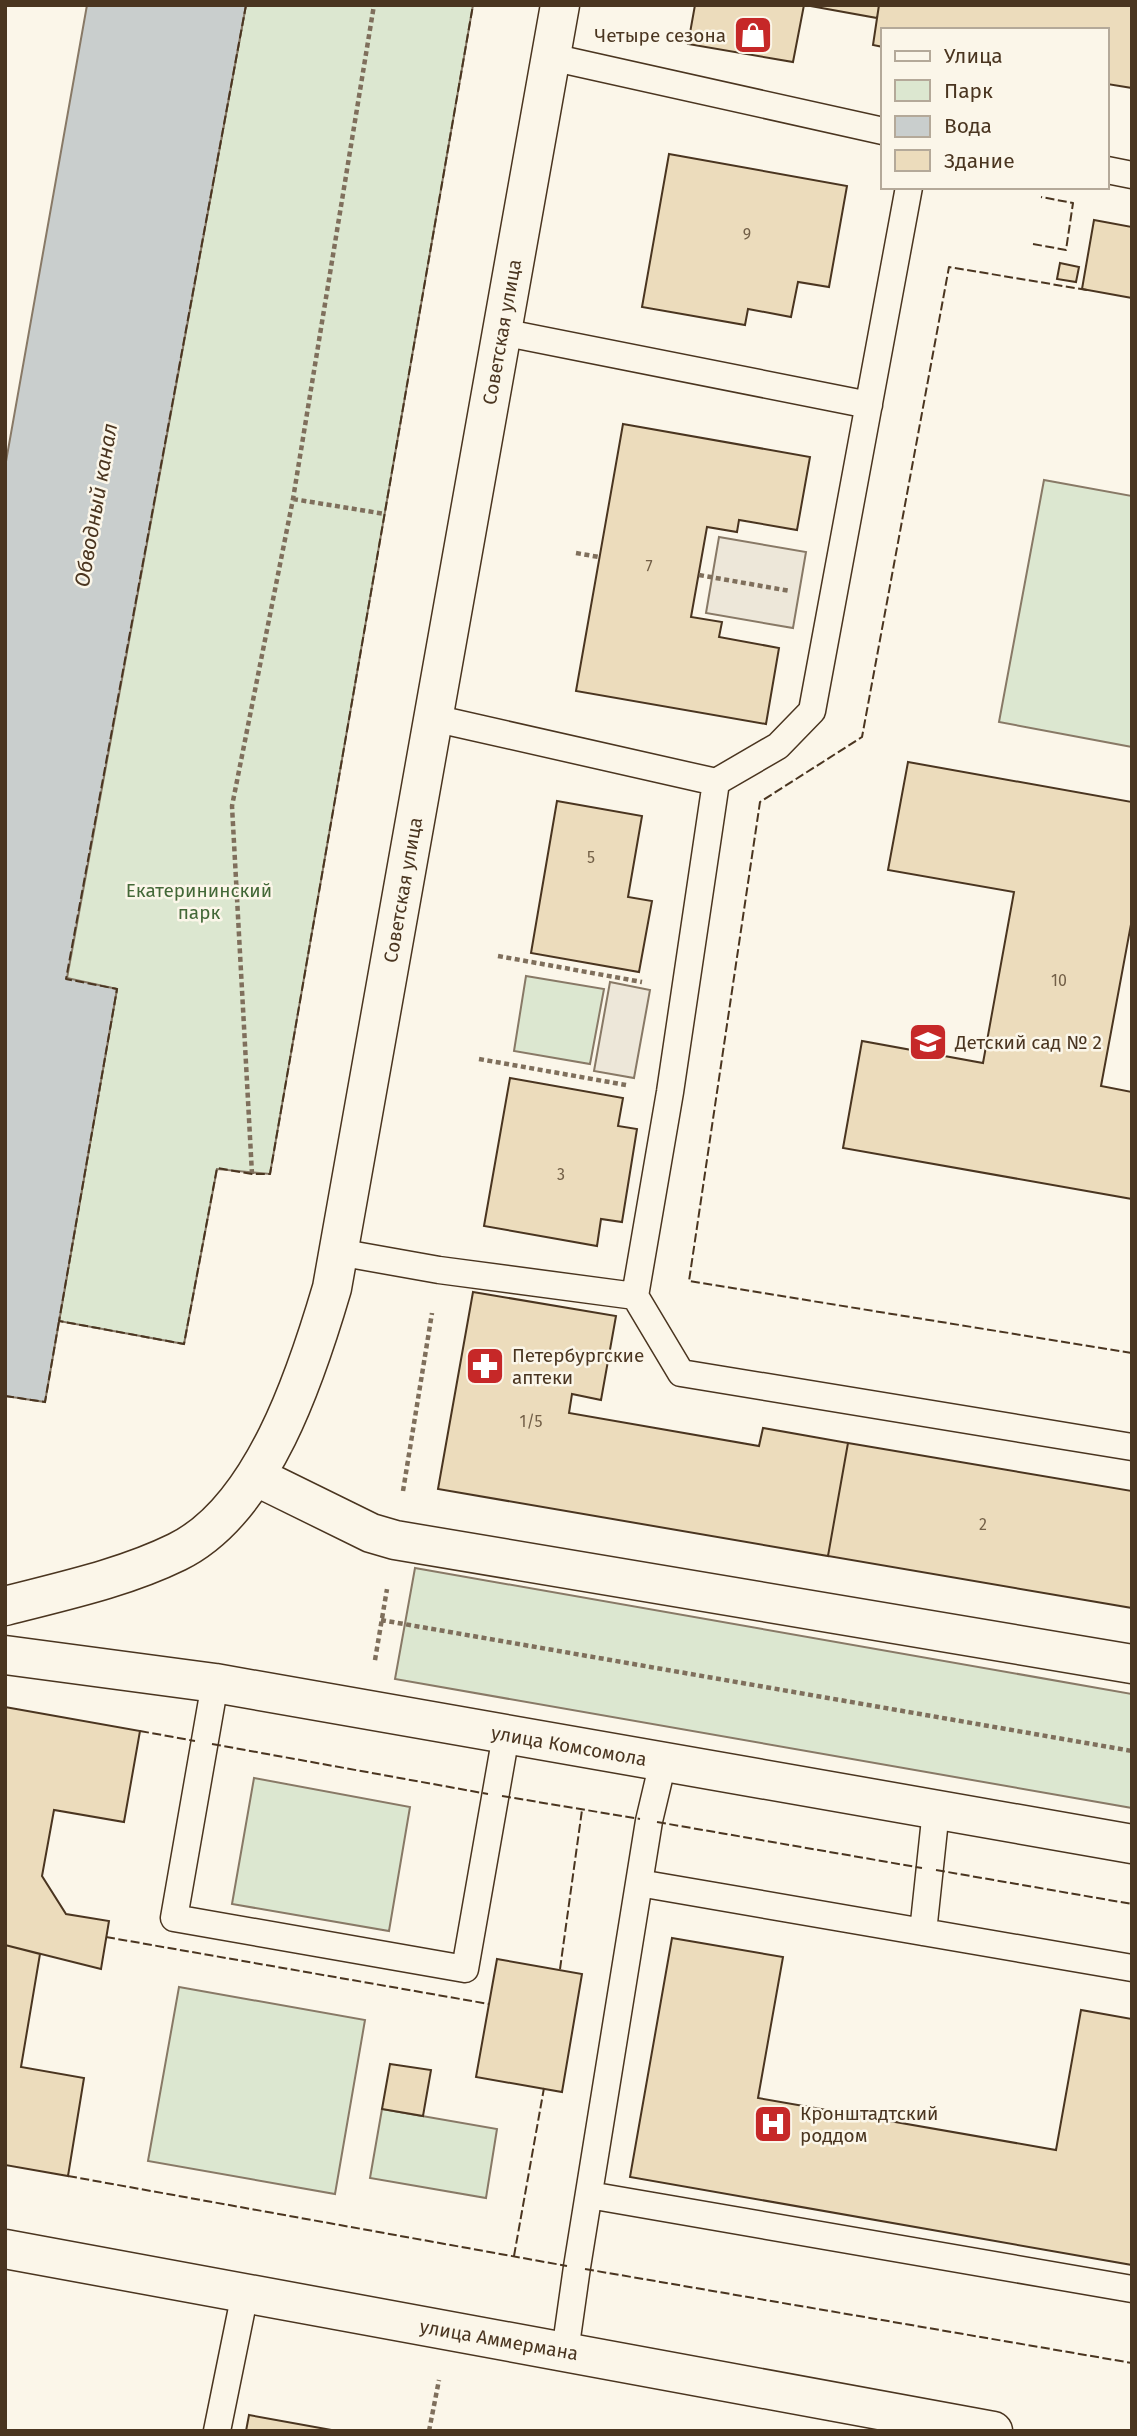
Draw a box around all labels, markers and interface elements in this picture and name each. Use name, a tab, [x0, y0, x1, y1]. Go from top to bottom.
shop icon: Четыре сезона	[732, 14, 774, 56]
place label: Четыре сезона	[595, 24, 726, 47]
legend	[881, 28, 1109, 189]
text: Улица	[944, 43, 1003, 69]
text: Парк	[944, 78, 993, 104]
text: Вода	[944, 113, 992, 139]
text: Здание	[944, 148, 1015, 174]
house number: 9	[743, 225, 751, 244]
street label: Советская улица	[478, 257, 526, 407]
water label: Обводный канал	[69, 421, 123, 589]
house number: 7	[645, 557, 653, 576]
street label: Советская улица	[379, 815, 427, 965]
house number: 5	[587, 848, 595, 867]
park label: Екатерининский парк	[126, 879, 272, 924]
house number: 10	[1051, 971, 1067, 990]
school or university icon: Детский сад № 2	[907, 1021, 949, 1063]
place label: Детский сад № 2	[954, 1031, 1102, 1054]
house number: 3	[557, 1165, 565, 1184]
place label: Петербургские аптеки	[512, 1344, 644, 1389]
pharmacy icon: Петербургские аптеки	[464, 1345, 506, 1387]
house number: 1/5	[520, 1412, 542, 1431]
house number: 2	[979, 1515, 987, 1534]
street label: улица Комсомола	[489, 1721, 649, 1771]
place label: Кронштадтский роддом	[800, 2102, 938, 2147]
hospital icon: Кронштадтский роддом	[752, 2103, 794, 2145]
street label: улица Аммермана	[418, 2315, 580, 2365]

